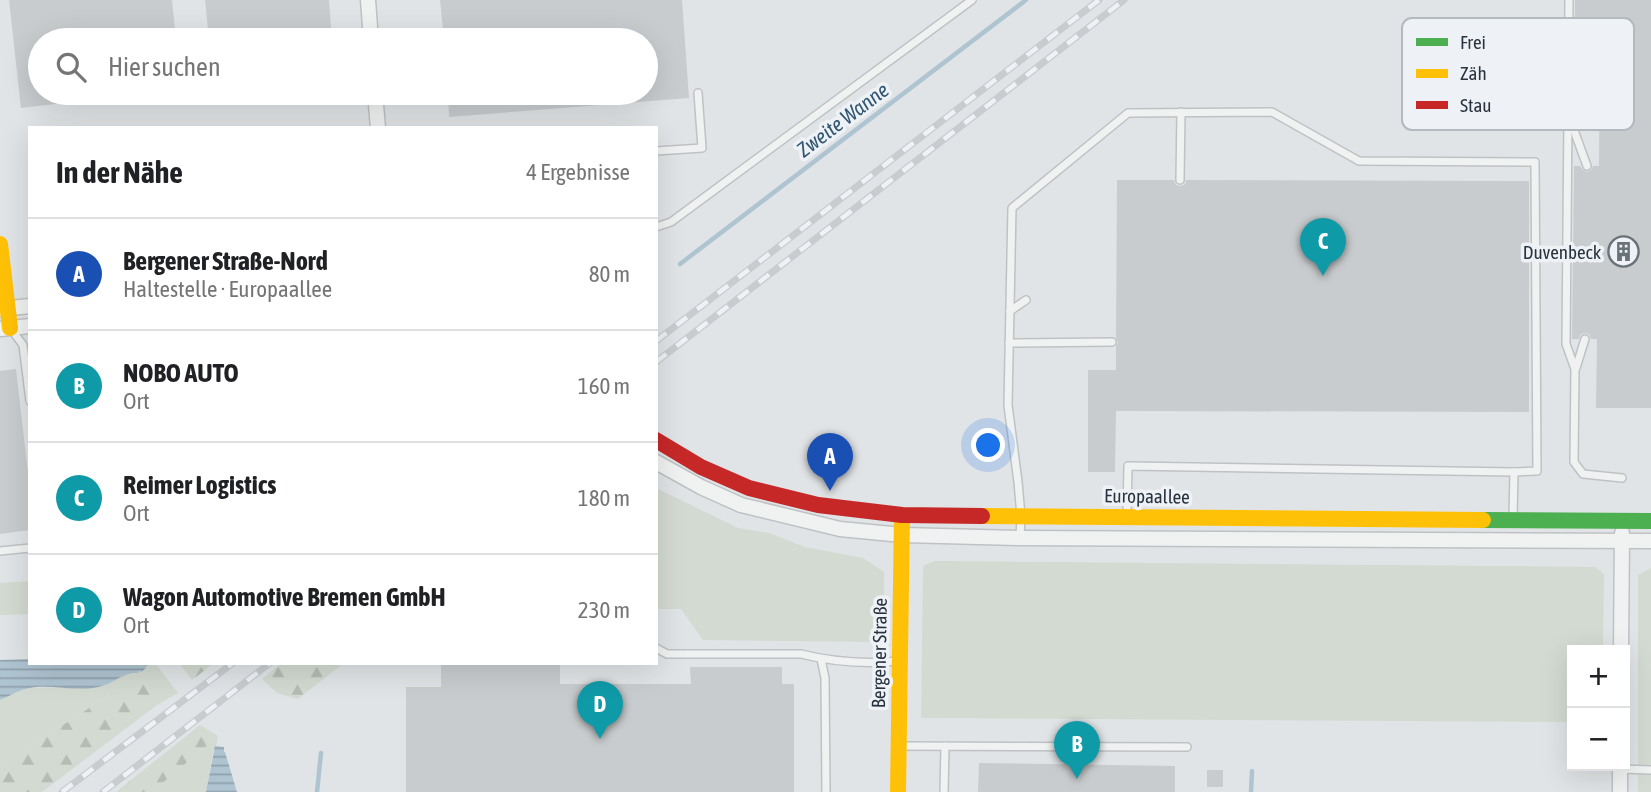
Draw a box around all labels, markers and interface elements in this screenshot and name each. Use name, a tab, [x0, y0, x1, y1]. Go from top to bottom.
legend	[1402, 18, 1634, 130]
search box	[28, 28, 658, 105]
text: Frei	[1460, 31, 1486, 53]
icon: search	[52, 48, 90, 86]
text: Hier suchen	[108, 52, 221, 82]
text: Zäh	[1460, 62, 1487, 84]
water label: Zweite Wanne	[792, 77, 893, 161]
text: Stau	[1460, 94, 1491, 116]
text: In der Nähe	[56, 155, 183, 189]
text: 4 Ergebnisse	[526, 159, 630, 185]
pin: C	[1300, 218, 1346, 276]
building icon: Duvenbeck	[1607, 235, 1641, 269]
place label: Duvenbeck	[1523, 241, 1602, 263]
text: Bergener Straße-Nord	[123, 246, 328, 276]
text: A	[73, 261, 85, 287]
text: 80 m	[589, 261, 630, 287]
text: Haltestelle · Europaallee	[123, 276, 332, 302]
text: NOBO AUTO	[123, 358, 239, 388]
text: B	[74, 373, 84, 399]
text: 160 m	[578, 373, 630, 399]
text: Ort	[123, 388, 150, 414]
your location	[971, 428, 1005, 462]
pin: A	[807, 433, 853, 491]
text: Reimer Logistics	[123, 470, 276, 500]
street label: Europaallee	[1104, 484, 1190, 508]
text: C	[74, 485, 84, 511]
text: 180 m	[578, 485, 630, 511]
text: Ort	[123, 500, 150, 526]
text: Wagon Automotive Bremen GmbH	[123, 582, 446, 612]
text: D	[73, 597, 85, 623]
text: 230 m	[578, 597, 630, 623]
street label: Bergener Straße	[867, 598, 891, 708]
text: Ort	[123, 612, 150, 638]
map controls	[1567, 645, 1630, 771]
button: +	[1567, 645, 1630, 708]
pin: D	[577, 681, 623, 739]
button: −	[1567, 708, 1630, 771]
pin: B	[1054, 721, 1100, 779]

